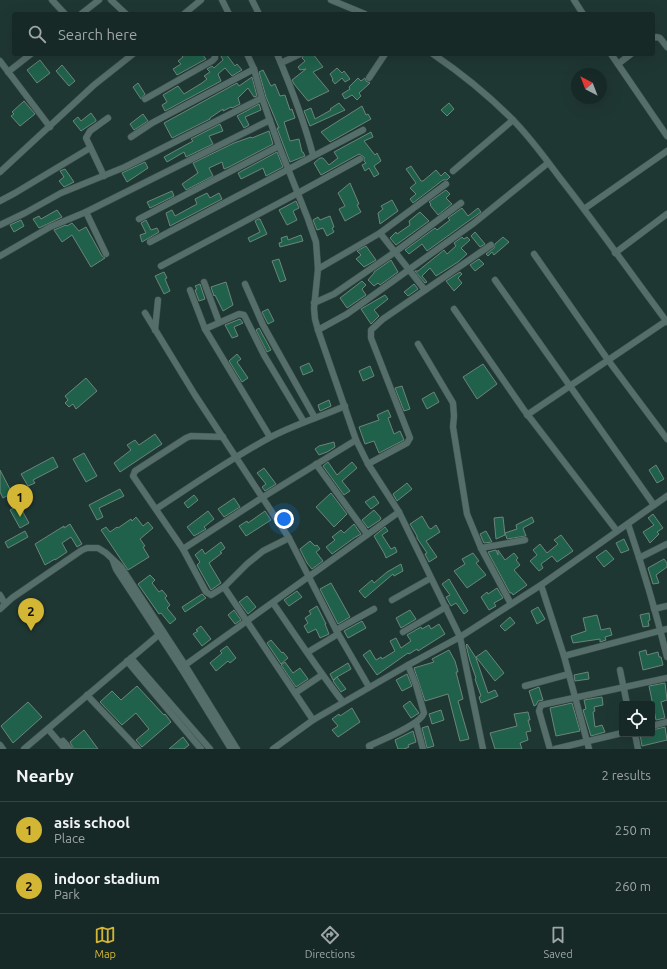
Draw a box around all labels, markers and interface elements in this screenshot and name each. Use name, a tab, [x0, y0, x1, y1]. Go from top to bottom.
search box	[12, 12, 655, 56]
icon: search	[26, 23, 48, 45]
text: Search here	[58, 26, 137, 43]
north arrow	[571, 68, 607, 104]
pin: 1	[7, 484, 33, 517]
your location	[274, 509, 294, 529]
pin: 2	[18, 598, 44, 631]
map controls	[619, 701, 655, 737]
button: locate	[619, 701, 655, 737]
text: Nearby	[16, 766, 74, 785]
text: 2 results	[601, 768, 651, 782]
text: asis school	[54, 814, 130, 831]
text: 1	[25, 823, 33, 837]
text: 250 m	[615, 823, 651, 837]
text: Place	[54, 831, 85, 845]
text: indoor stadium	[54, 870, 160, 887]
text: 2	[25, 879, 33, 893]
text: 260 m	[615, 879, 651, 893]
text: Park	[54, 887, 80, 901]
tab: Map	[94, 924, 116, 960]
tab: Directions	[305, 924, 355, 960]
tab: Saved	[543, 924, 573, 960]

